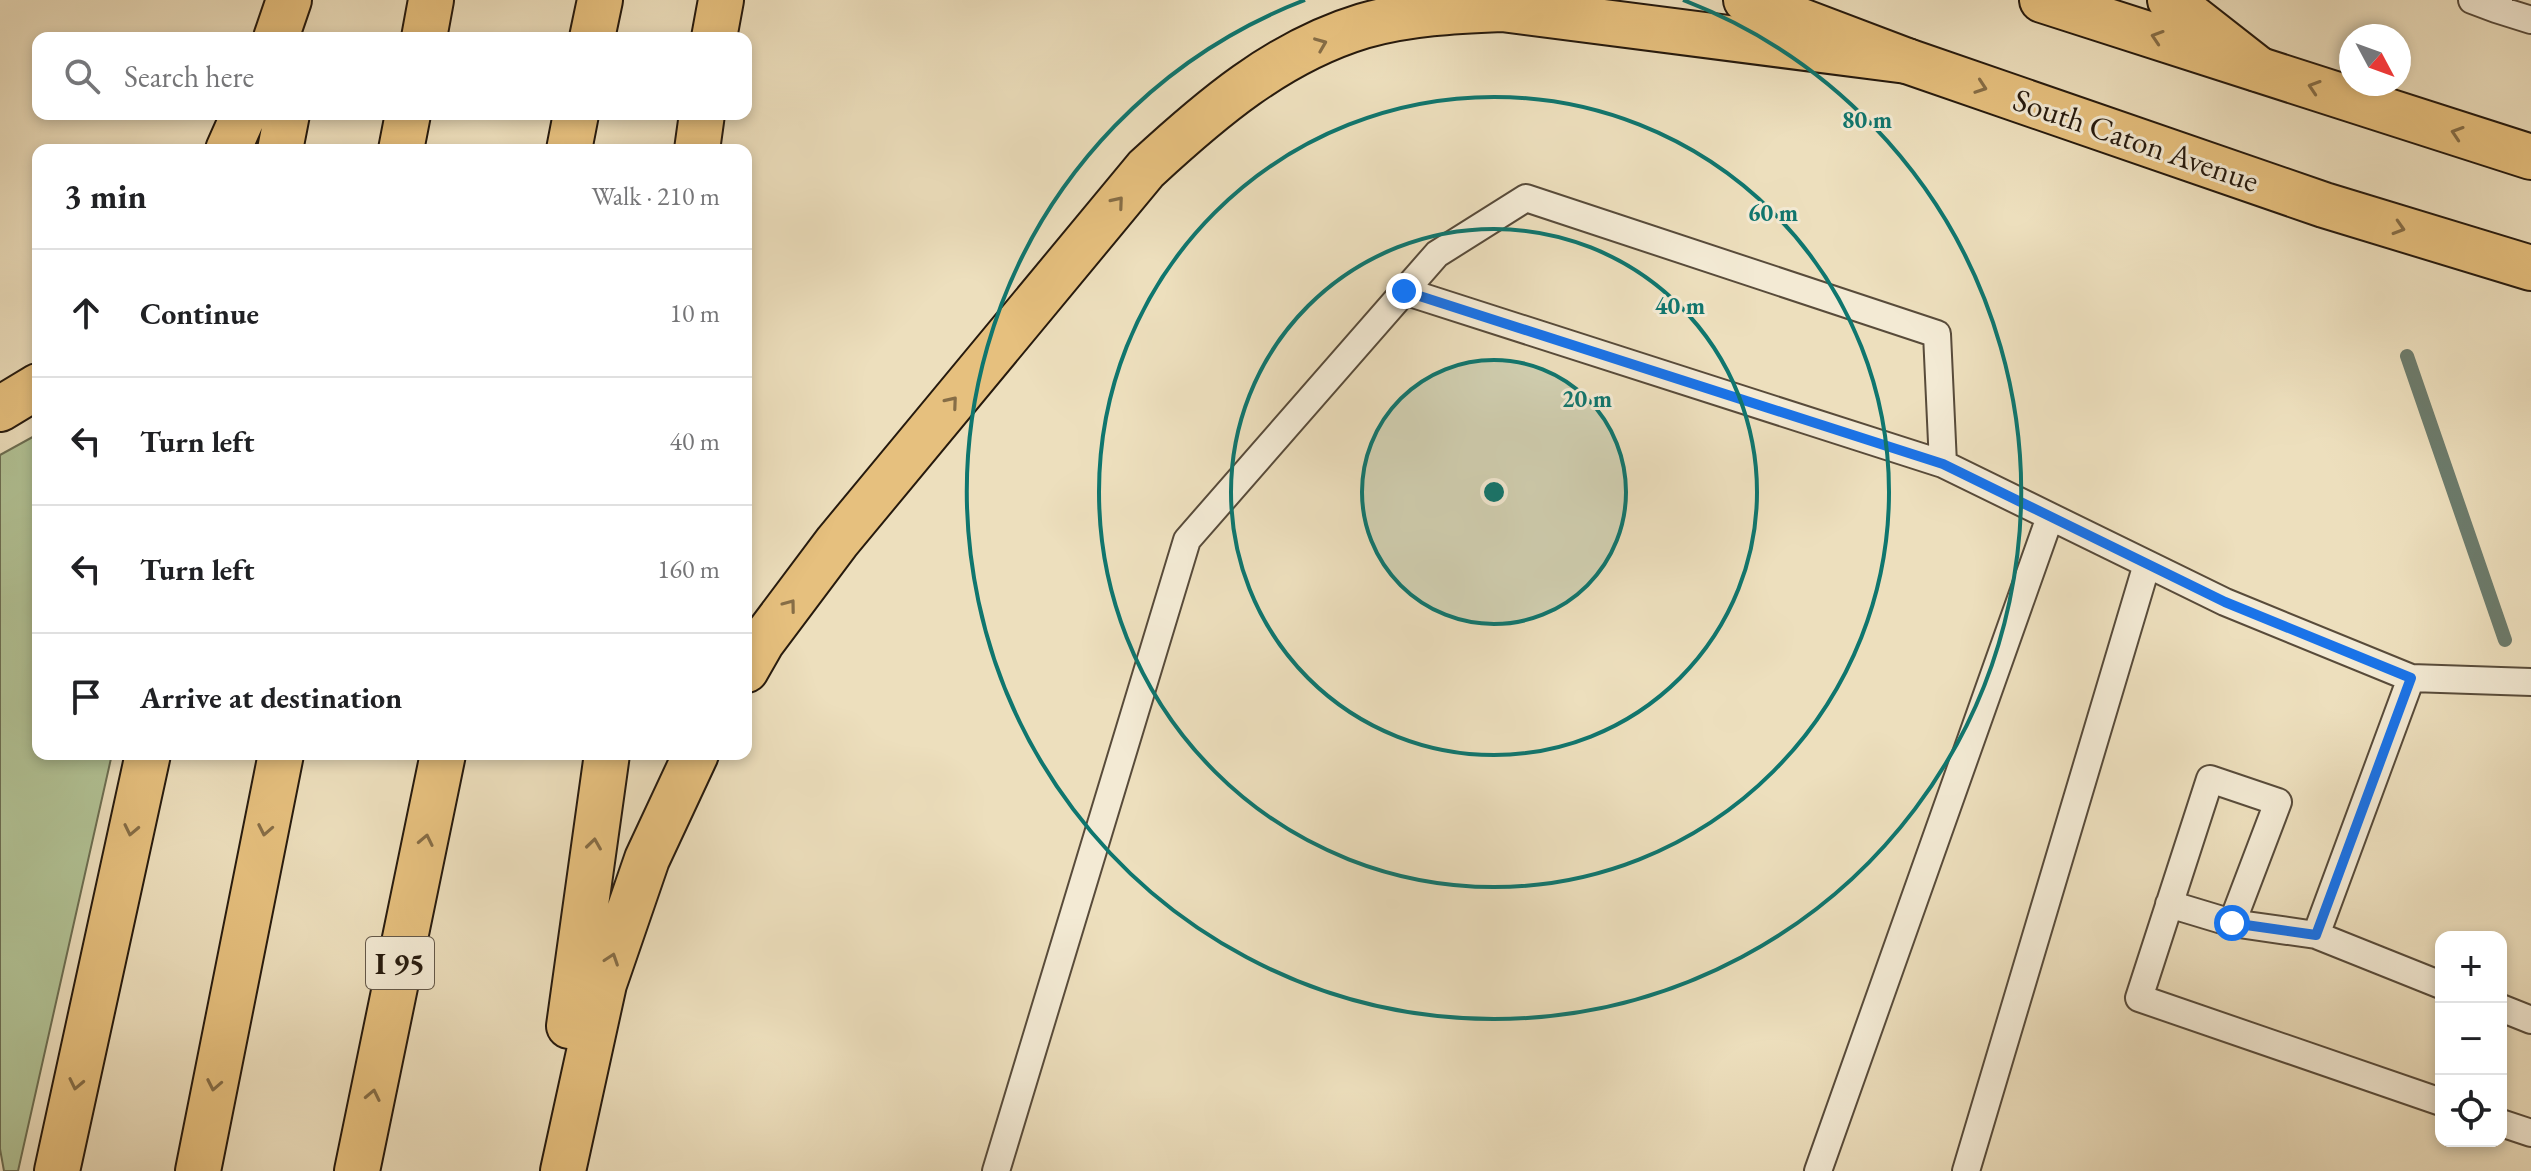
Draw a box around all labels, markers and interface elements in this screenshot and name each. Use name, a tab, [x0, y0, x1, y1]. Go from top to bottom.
north arrow	[2339, 24, 2411, 96]
one-way arrow	[2151, 30, 2165, 46]
search box	[32, 32, 752, 120]
one-way arrow	[1313, 37, 1327, 53]
icon: search	[60, 54, 104, 98]
text: Search here	[124, 57, 254, 96]
one-way arrow	[1973, 77, 1987, 93]
street label: South Caton Avenue	[2008, 78, 2264, 202]
one-way arrow	[2308, 80, 2322, 96]
text: 80 m	[1842, 104, 1892, 135]
one-way arrow	[2450, 126, 2464, 142]
text: 3 min	[64, 174, 147, 218]
text: Walk · 210 m	[592, 179, 720, 213]
one-way arrow	[1108, 197, 1123, 211]
text: 60 m	[1748, 197, 1798, 228]
one-way arrow	[2392, 219, 2406, 235]
route end	[1386, 273, 1422, 309]
text: 40 m	[1655, 290, 1705, 321]
icon: ahead	[64, 291, 108, 335]
text: Continue	[140, 294, 259, 333]
text: 10 m	[670, 296, 720, 330]
text: 20 m	[1562, 383, 1612, 414]
one-way arrow	[942, 397, 957, 412]
icon: left	[64, 419, 108, 463]
text: Turn left	[140, 422, 254, 461]
text: 40 m	[670, 424, 720, 458]
centre of rings	[1480, 478, 1508, 506]
icon: left	[64, 547, 108, 591]
text: Turn left	[140, 550, 254, 589]
text: 160 m	[657, 552, 720, 586]
one-way arrow	[780, 600, 794, 614]
icon: arrive	[64, 675, 108, 719]
text: Arrive at destination	[140, 678, 402, 717]
one-way arrow	[123, 823, 140, 837]
one-way arrow	[258, 824, 275, 837]
one-way arrow	[416, 833, 433, 847]
one-way arrow	[585, 837, 602, 851]
route start	[2214, 905, 2250, 941]
map controls	[2435, 931, 2507, 1147]
button: +	[2435, 931, 2507, 1003]
road number: I 95	[366, 937, 434, 989]
one-way arrow	[603, 953, 619, 967]
button: −	[2435, 1003, 2507, 1075]
button: locate	[2435, 1075, 2507, 1147]
one-way arrow	[68, 1077, 85, 1091]
one-way arrow	[207, 1079, 224, 1092]
one-way arrow	[364, 1088, 381, 1102]

